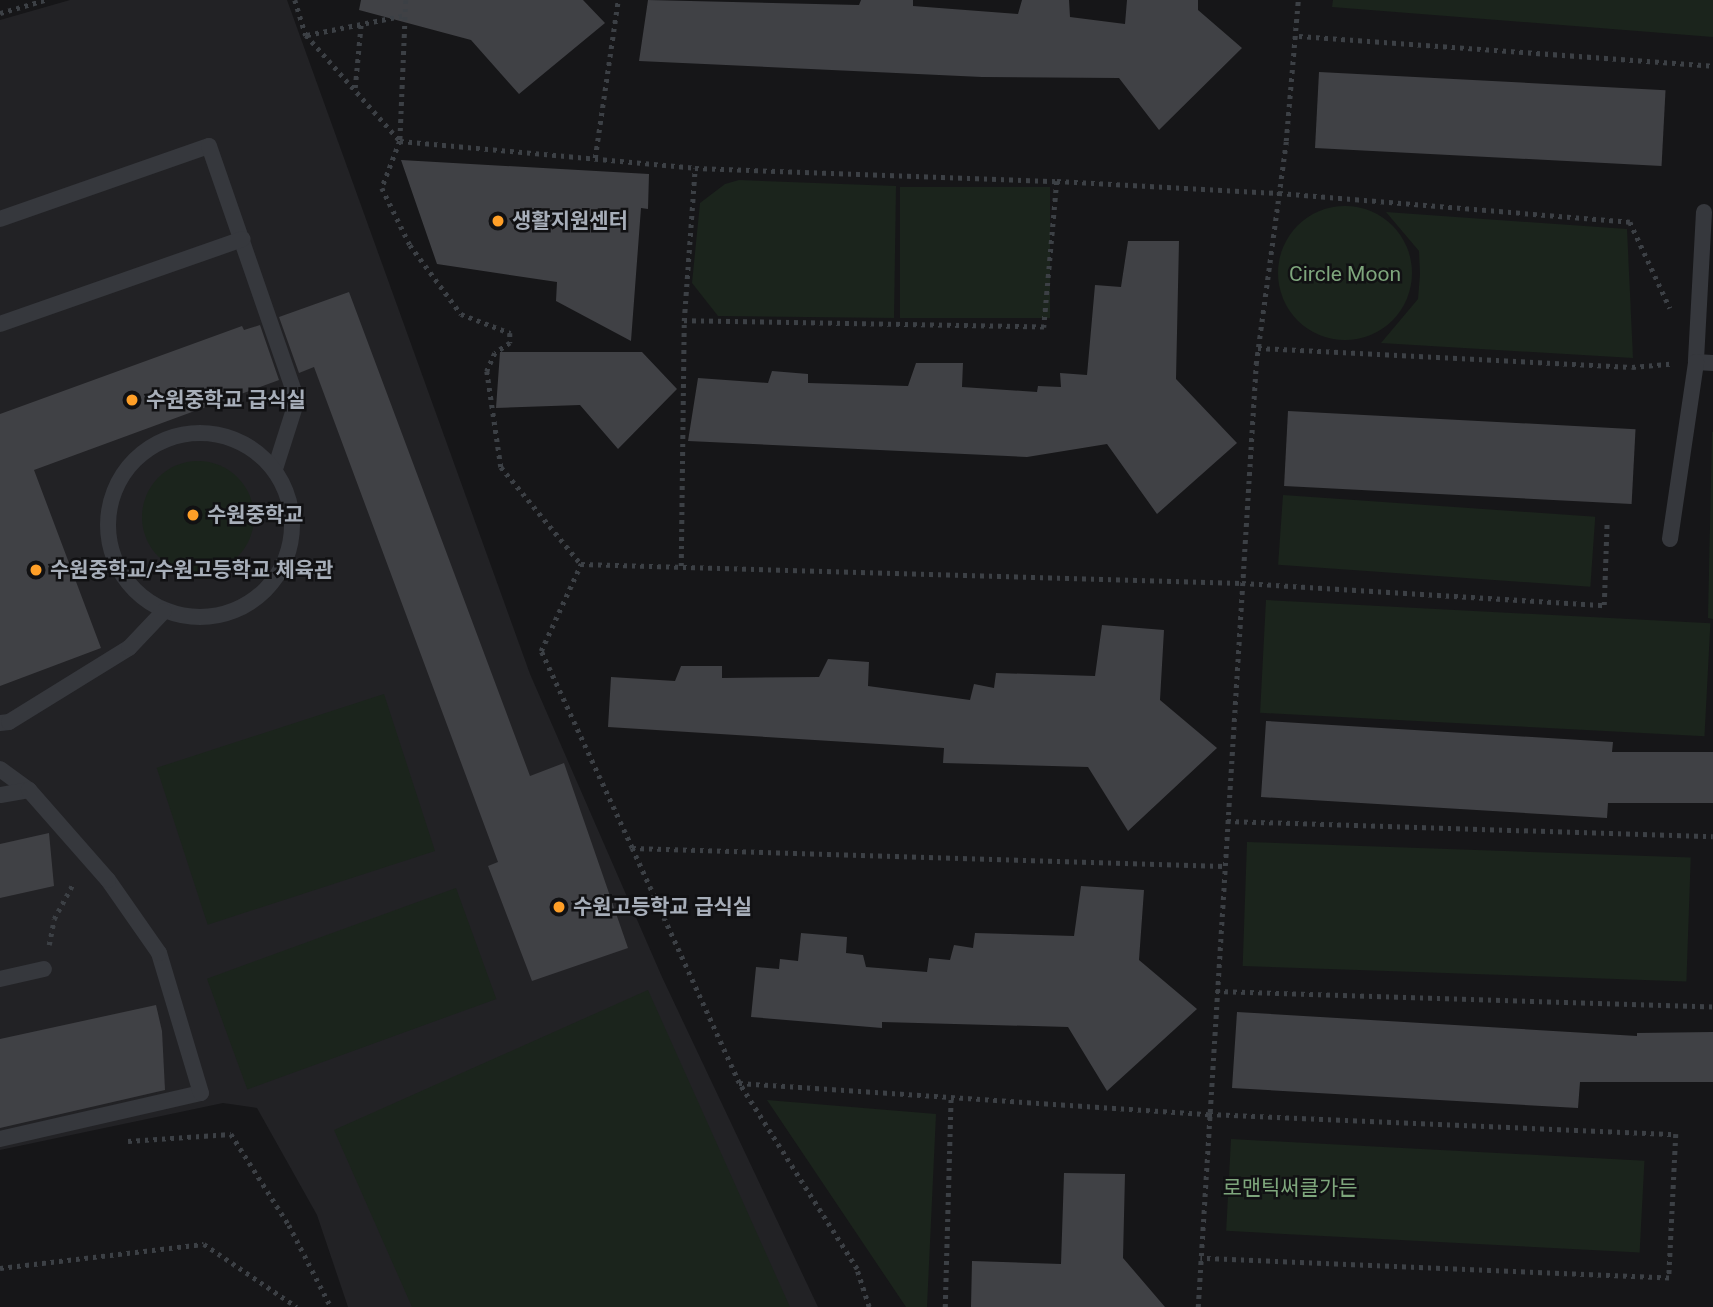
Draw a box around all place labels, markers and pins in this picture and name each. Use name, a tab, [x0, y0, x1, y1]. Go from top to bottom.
place label: 생활지원센터	[512, 208, 628, 234]
marker: 생활지원센터	[490, 213, 506, 229]
place label: 수원중학교 급식실	[146, 387, 306, 413]
marker: 수원중학교 급식실	[124, 392, 140, 408]
place label: 수원중학교	[207, 502, 304, 528]
marker: 수원중학교	[185, 507, 201, 523]
place label: 수원중학교/수원고등학교 체육관	[50, 557, 333, 583]
marker: 수원중학교/수원고등학교 체육관	[28, 562, 44, 578]
place label: 수원고등학교 급식실	[573, 894, 752, 920]
marker: 수원고등학교 급식실	[551, 899, 567, 915]

